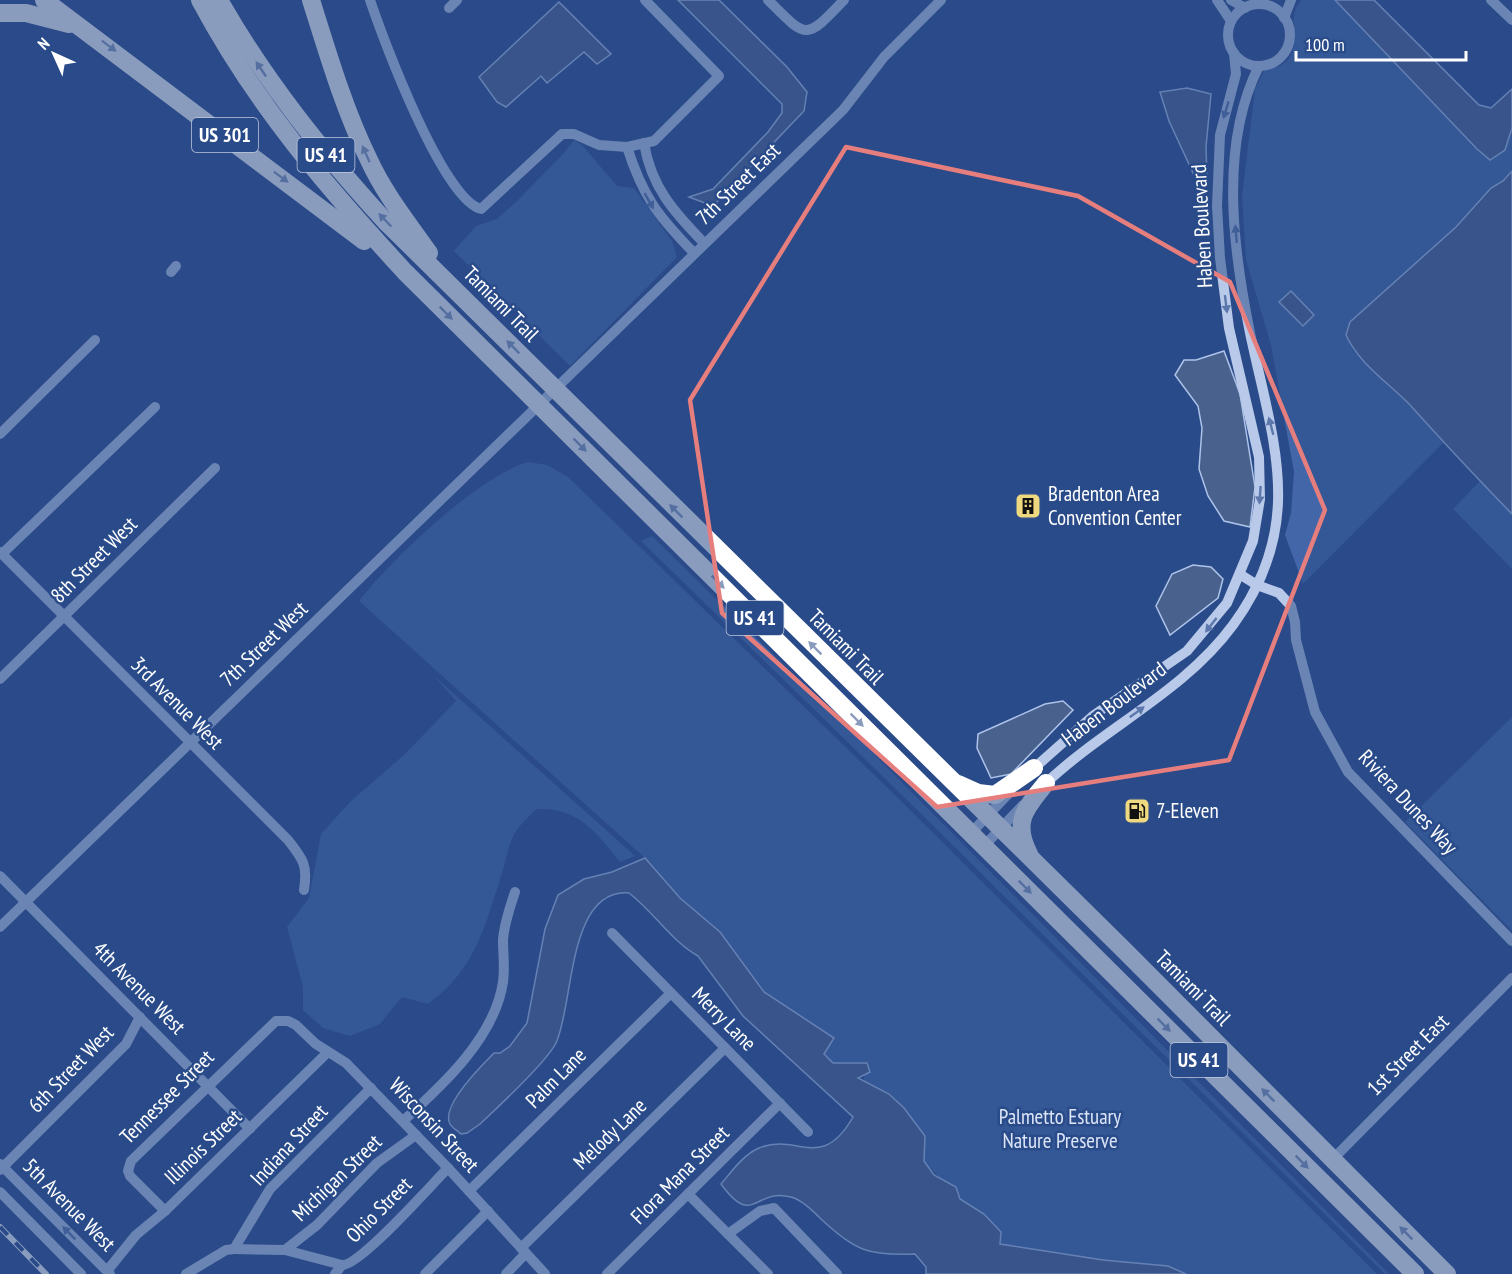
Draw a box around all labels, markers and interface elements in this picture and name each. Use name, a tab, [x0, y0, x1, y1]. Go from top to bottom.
north arrow	[24, 24, 84, 84]
scale bar	[1296, 24, 1466, 62]
text: N	[33, 33, 54, 54]
text: 100 m	[1305, 33, 1345, 56]
one-way arrow	[101, 40, 116, 52]
one-way arrow	[256, 61, 267, 77]
one-way arrow	[1221, 101, 1230, 119]
road number: US 301	[192, 118, 258, 152]
street label: 7th Street East	[690, 137, 786, 230]
road number: US 41	[298, 138, 354, 172]
one-way arrow	[362, 146, 371, 163]
street label: Haben Boulevard	[1185, 164, 1218, 289]
one-way arrow	[272, 171, 288, 183]
one-way arrow	[644, 193, 654, 210]
one-way arrow	[378, 214, 392, 228]
one-way arrow	[1231, 224, 1241, 243]
street label: Tamiami Trail	[458, 260, 545, 347]
one-way arrow	[1221, 294, 1231, 313]
one-way arrow	[439, 305, 453, 319]
one-way arrow	[506, 341, 520, 355]
one-way arrow	[1266, 416, 1276, 435]
one-way arrow	[572, 437, 586, 451]
place label: Bradenton Area Convention Center	[1048, 480, 1182, 531]
one-way arrow	[1255, 485, 1265, 504]
building icon: Bradenton Area Convention Center	[1013, 491, 1043, 521]
one-way arrow	[670, 504, 684, 518]
street label: 8th Street West	[45, 511, 143, 609]
one-way arrow	[711, 575, 725, 589]
street label: 7th Street West	[214, 595, 313, 692]
road number: US 41	[726, 601, 783, 635]
street label: Tamiami Trail	[803, 603, 890, 690]
one-way arrow	[1205, 617, 1217, 632]
one-way arrow	[809, 641, 823, 655]
street label: 3rd Avenue West	[125, 651, 230, 755]
street label: Haben Boulevard	[1056, 656, 1171, 752]
one-way arrow	[1128, 706, 1144, 718]
one-way arrow	[849, 712, 863, 726]
street label: Riviera Dunes Way	[1353, 744, 1464, 860]
fuel station icon: 7-Eleven	[1122, 796, 1152, 826]
place label: 7-Eleven	[1156, 797, 1219, 824]
one-way arrow	[1018, 880, 1032, 894]
street label: 4th Avenue West	[87, 936, 192, 1040]
street label: Tamiami Trail	[1150, 944, 1237, 1031]
street label: Merry Lane	[687, 981, 762, 1056]
street label: 1st Street East	[1361, 1008, 1454, 1101]
one-way arrow	[1156, 1017, 1170, 1031]
street label: 6th Street West	[22, 1019, 119, 1118]
street label: Palm Lane	[520, 1042, 592, 1114]
road number: US 41	[1170, 1043, 1228, 1077]
street label: Tennessee Street	[114, 1044, 220, 1149]
street label: Wisconsin Street	[384, 1072, 485, 1178]
one-way arrow	[1260, 1088, 1275, 1102]
street label: Melody Lane	[567, 1092, 652, 1175]
street label: Indiana Street	[244, 1098, 333, 1191]
street label: Illinois Street	[158, 1103, 247, 1190]
park label: Palmetto Estuary Nature Preserve	[999, 1103, 1121, 1154]
street label: Flora Mana Street	[625, 1119, 735, 1230]
street label: Michigan Street	[286, 1128, 387, 1227]
street label: 5th Avenue West	[17, 1153, 122, 1257]
one-way arrow	[1295, 1155, 1310, 1169]
street label: Ohio Street	[340, 1171, 417, 1248]
one-way arrow	[62, 1225, 76, 1240]
one-way arrow	[1399, 1226, 1413, 1240]

